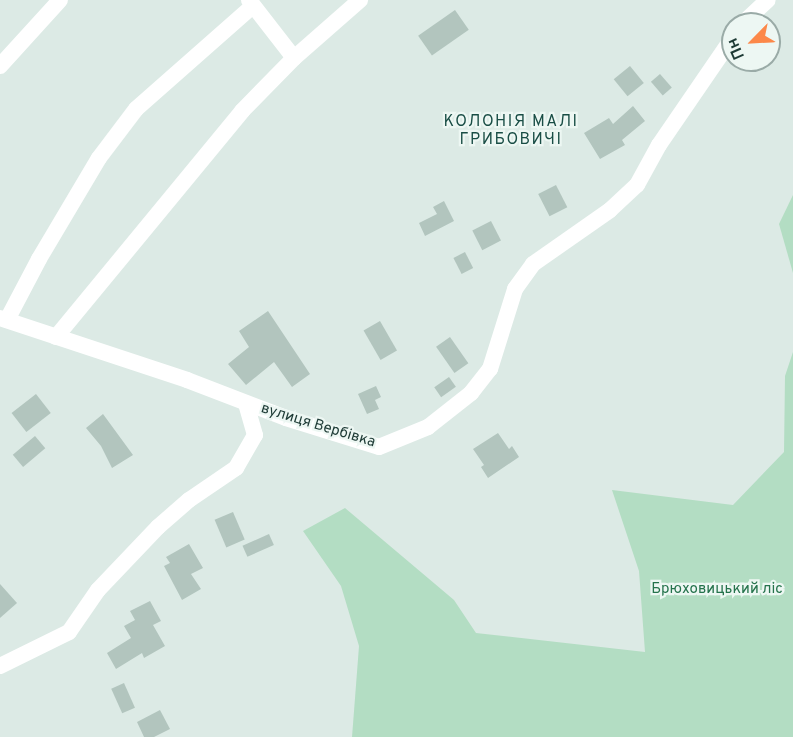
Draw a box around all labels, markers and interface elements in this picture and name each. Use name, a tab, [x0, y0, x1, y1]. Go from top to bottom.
north arrow	[721, 12, 781, 72]
text: Пн	[723, 35, 750, 62]
district label: КОЛОНІЯ МАЛІ ГРИБОВИЧІ	[443, 112, 579, 150]
street label: вулиця Вербівка	[259, 400, 377, 452]
park label: Брюховицький ліс	[651, 581, 783, 599]

